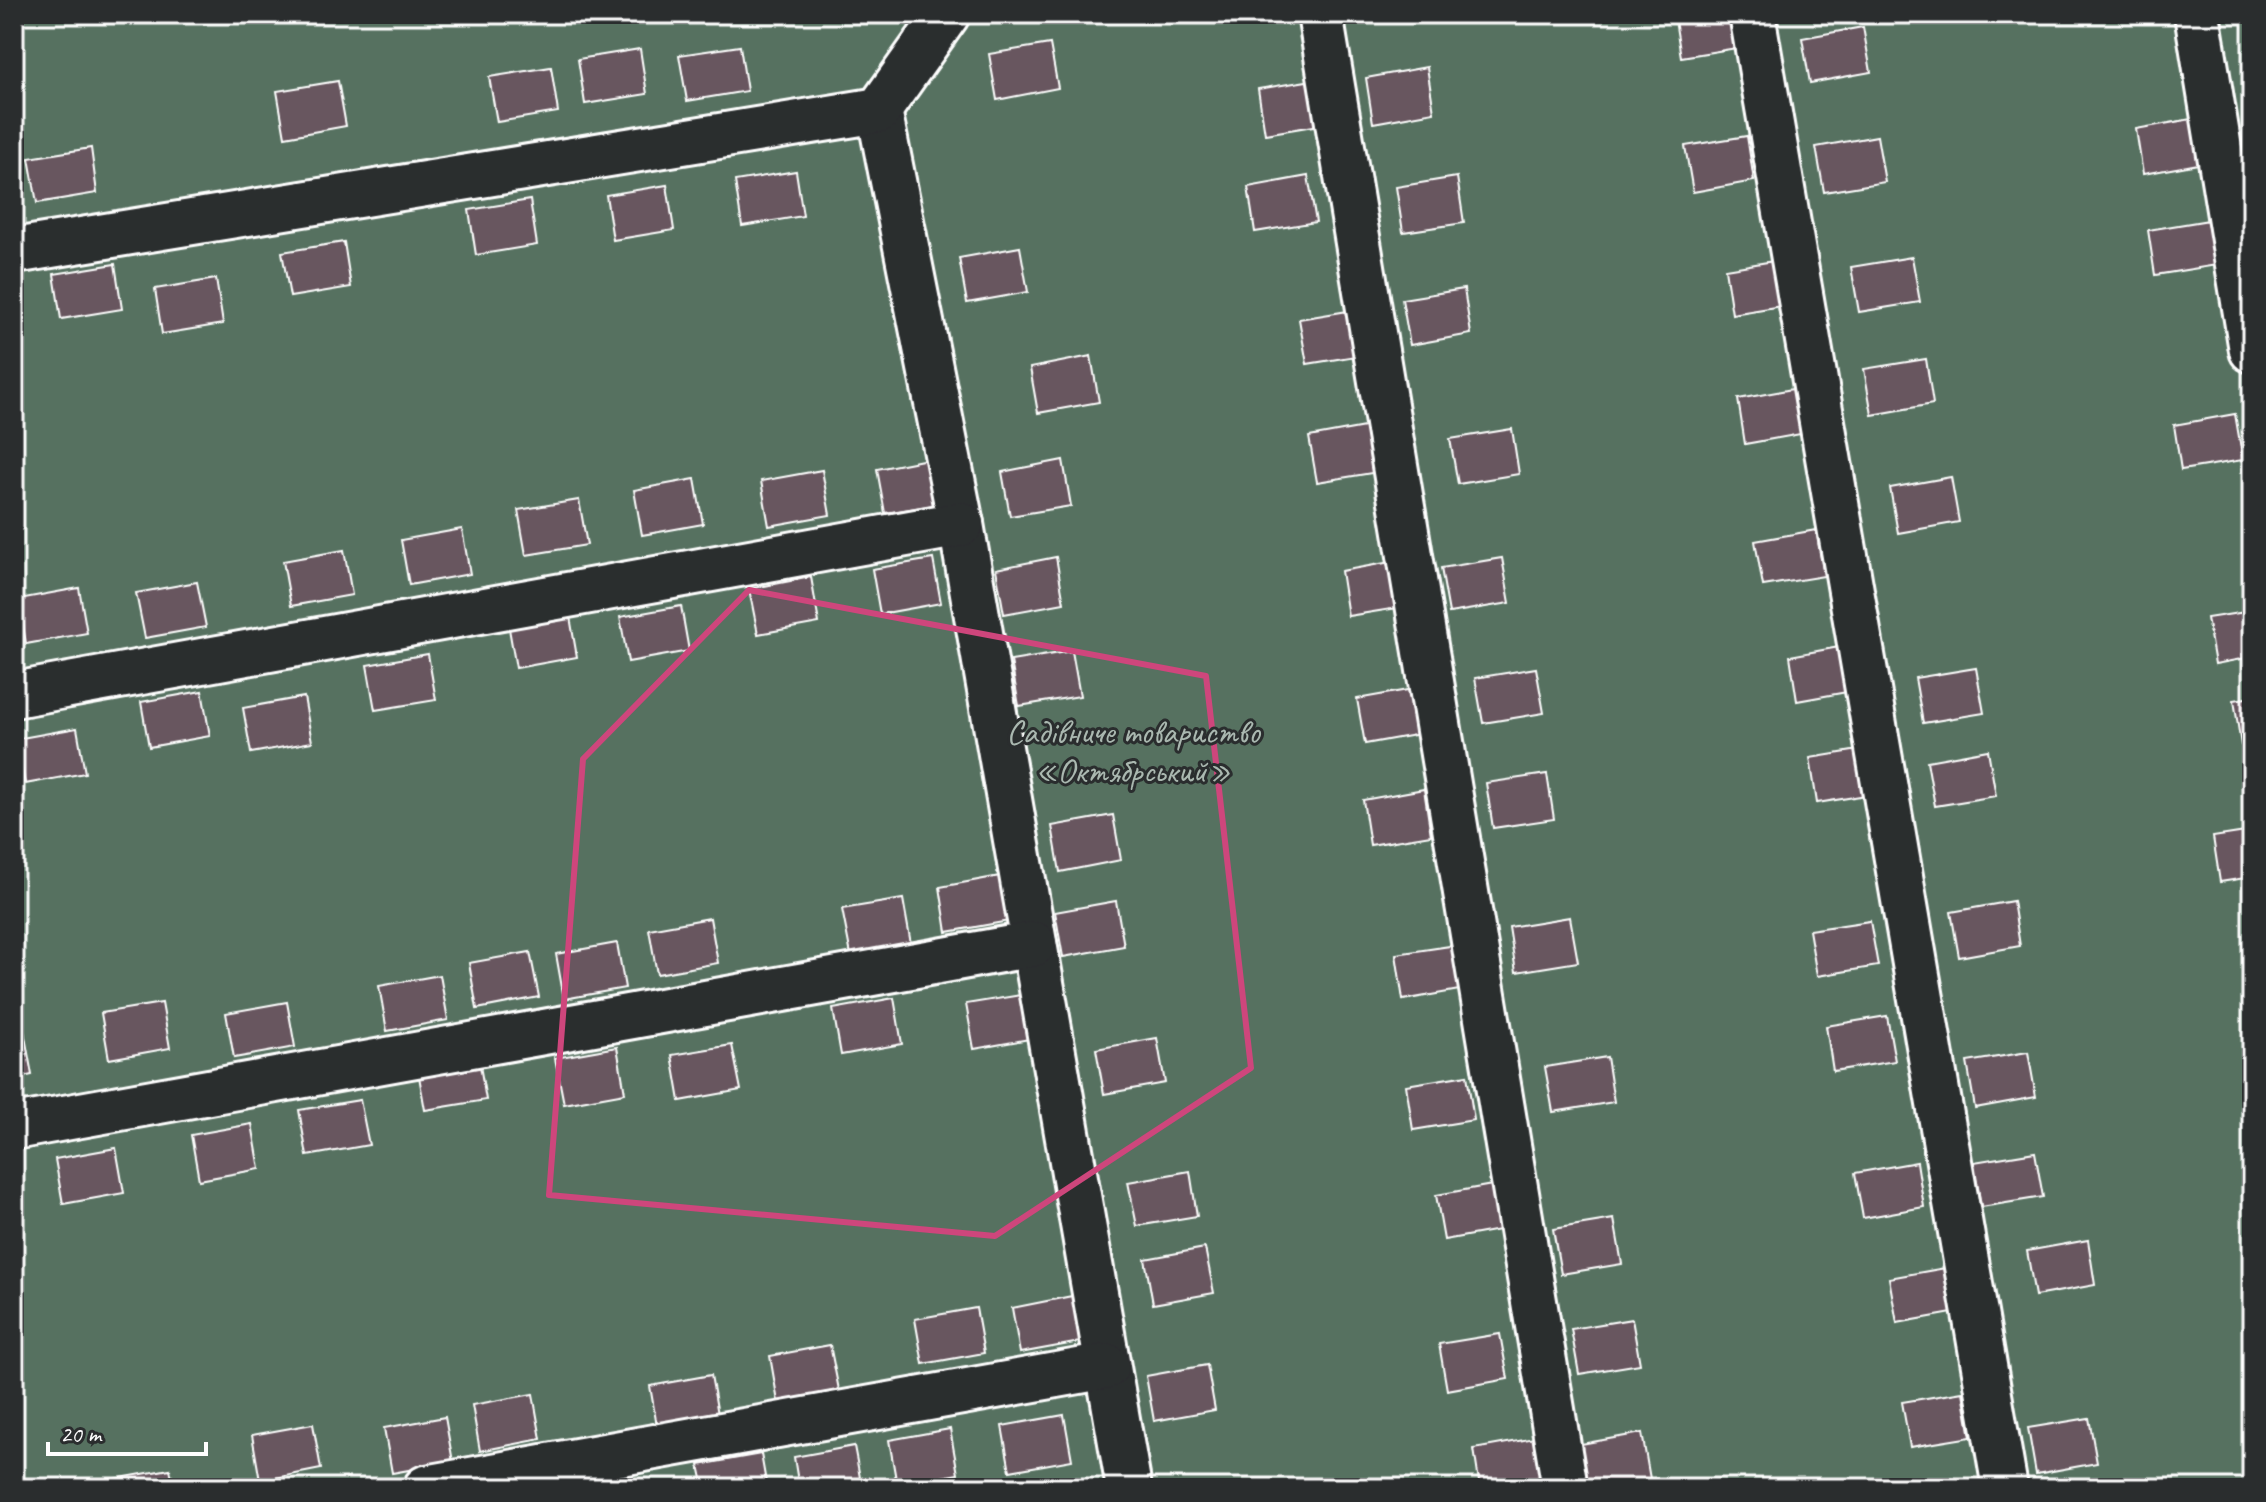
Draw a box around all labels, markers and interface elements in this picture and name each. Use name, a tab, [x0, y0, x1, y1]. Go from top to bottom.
park label: Садівниче товариство «Октябрський»	[1006, 710, 1262, 792]
scale bar	[48, 1406, 206, 1456]
text: 20 m	[60, 1419, 103, 1449]

